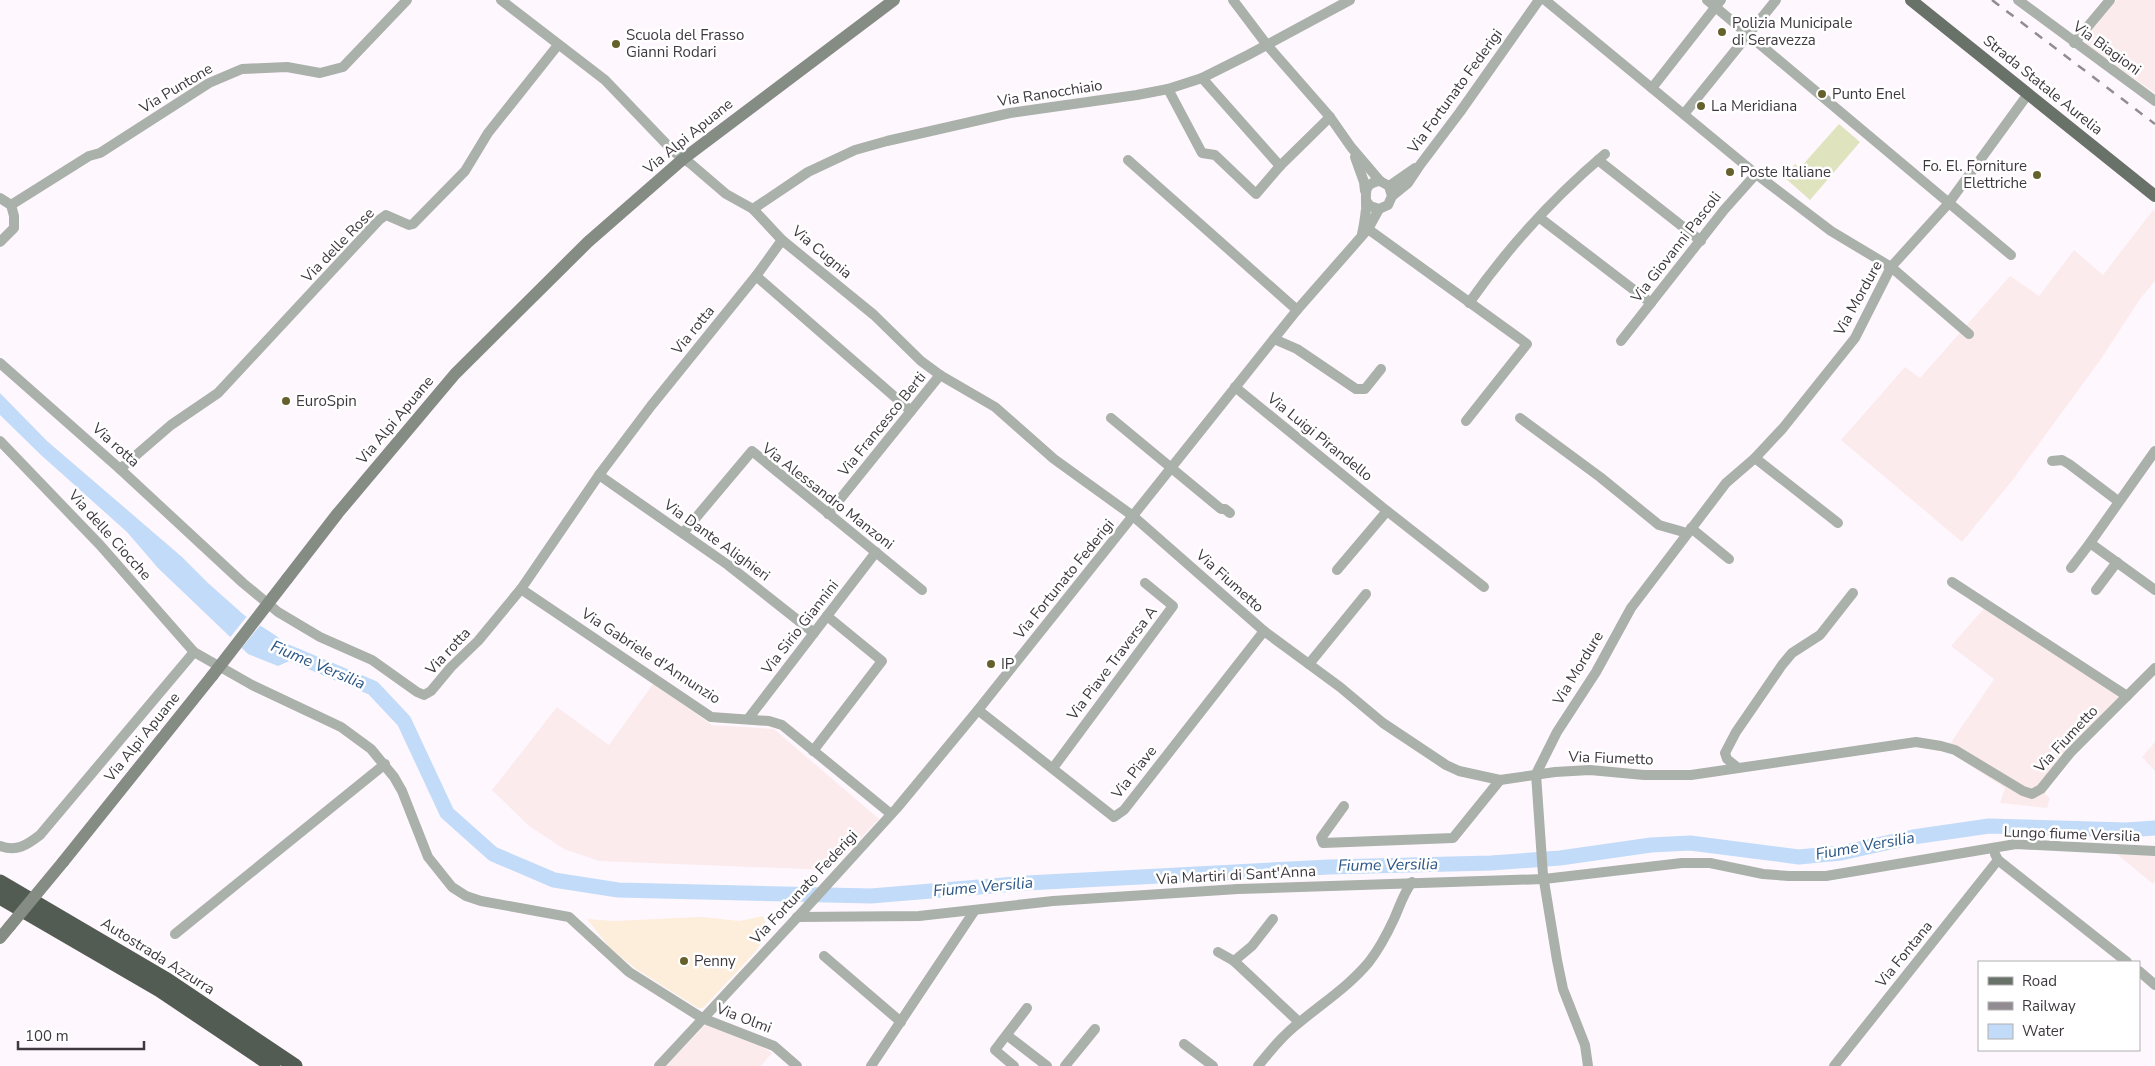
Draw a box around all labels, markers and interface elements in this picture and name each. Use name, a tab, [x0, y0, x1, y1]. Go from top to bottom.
place label: Polizia Municipale di Seravezza	[1732, 13, 1852, 50]
street label: Via Biagioni	[2068, 16, 2145, 80]
place label: Scuola del Frasso Gianni Rodari	[626, 25, 744, 62]
street label: Via Fortunato Federigi	[1403, 25, 1507, 158]
marker: Polizia Municipale di Seravezza	[1716, 26, 1728, 38]
street label: Strada Statale Aurelia	[1979, 30, 2107, 140]
marker: Scuola del Frasso Gianni Rodari	[610, 38, 622, 50]
street label: Via Puntone	[135, 58, 216, 118]
street label: Via Ranocchiaio	[995, 75, 1104, 111]
place label: Punto Enel	[1832, 84, 1906, 104]
marker: Punto Enel	[1816, 88, 1828, 100]
street label: Via Alpi Apuane	[638, 94, 737, 179]
place label: La Meridiana	[1711, 96, 1797, 116]
marker: La Meridiana	[1695, 100, 1707, 112]
place label: Fo. El. Forniture Elettriche	[1923, 156, 2027, 193]
place label: Poste Italiane	[1740, 162, 1831, 182]
marker: Poste Italiane	[1724, 166, 1736, 178]
marker: Fo. El. Forniture Elettriche	[2031, 169, 2043, 181]
street label: Via Giovanni Pascoli	[1626, 187, 1726, 307]
street label: Via delle Rose	[297, 203, 379, 287]
street label: Via Cugnia	[787, 220, 856, 283]
street label: Via Mordure	[1829, 257, 1887, 340]
street label: Via rotta	[667, 301, 719, 359]
street label: Via Francesco Berti	[833, 368, 930, 481]
street label: Via Alpi Apuane	[351, 372, 438, 469]
street label: Via Luigi Pirandello	[1262, 388, 1377, 486]
place label: EuroSpin	[296, 391, 357, 411]
marker: EuroSpin	[280, 395, 292, 407]
street label: Via rotta	[87, 418, 144, 472]
street label: Via Alessandro Manzoni	[757, 437, 898, 554]
street label: Via delle Ciocche	[63, 485, 156, 584]
street label: Via Dante Alighieri	[659, 494, 774, 585]
street label: Via Fortunato Federigi	[1009, 515, 1119, 644]
street label: Via Fiumetto	[1191, 544, 1268, 617]
street label: Via Sirio Giannini	[756, 576, 843, 679]
street label: Via Piave Traversa A	[1062, 602, 1161, 725]
street label: Via Gabriele d'Annunzio	[577, 603, 724, 708]
street label: Via rotta	[420, 623, 475, 680]
street label: Via Mordure	[1548, 627, 1608, 709]
water label: Fiume Versilia	[268, 635, 368, 695]
place label: IP	[1001, 654, 1015, 674]
marker: IP	[985, 658, 997, 670]
street label: Via Alpi Apuane	[99, 688, 184, 787]
street label: Via Fiumetto	[2029, 701, 2102, 778]
street label: Via Piave	[1106, 741, 1161, 803]
street label: Via Fiumetto	[1567, 746, 1654, 769]
street label: Lungo fiume Versilia	[2003, 822, 2141, 846]
street label: Via Fortunato Federigi	[745, 826, 862, 949]
water label: Fiume Versilia	[1814, 826, 1916, 866]
water label: Fiume Versilia	[1338, 853, 1438, 877]
street label: Via Martiri di Sant'Anna	[1155, 861, 1316, 889]
water label: Fiume Versilia	[932, 872, 1034, 902]
street label: Autostrada Azzurra	[97, 913, 219, 999]
street label: Via Fontana	[1870, 917, 1937, 992]
place label: Penny	[694, 951, 736, 971]
marker: Penny	[678, 955, 690, 967]
legend	[1978, 961, 2140, 1051]
text: Road	[2022, 971, 2057, 991]
text: Railway	[2022, 996, 2076, 1016]
street label: Via Olmi	[712, 998, 775, 1038]
scale bar	[18, 1018, 144, 1050]
text: Water	[2022, 1021, 2065, 1041]
text: 100 m	[25, 1026, 69, 1046]

